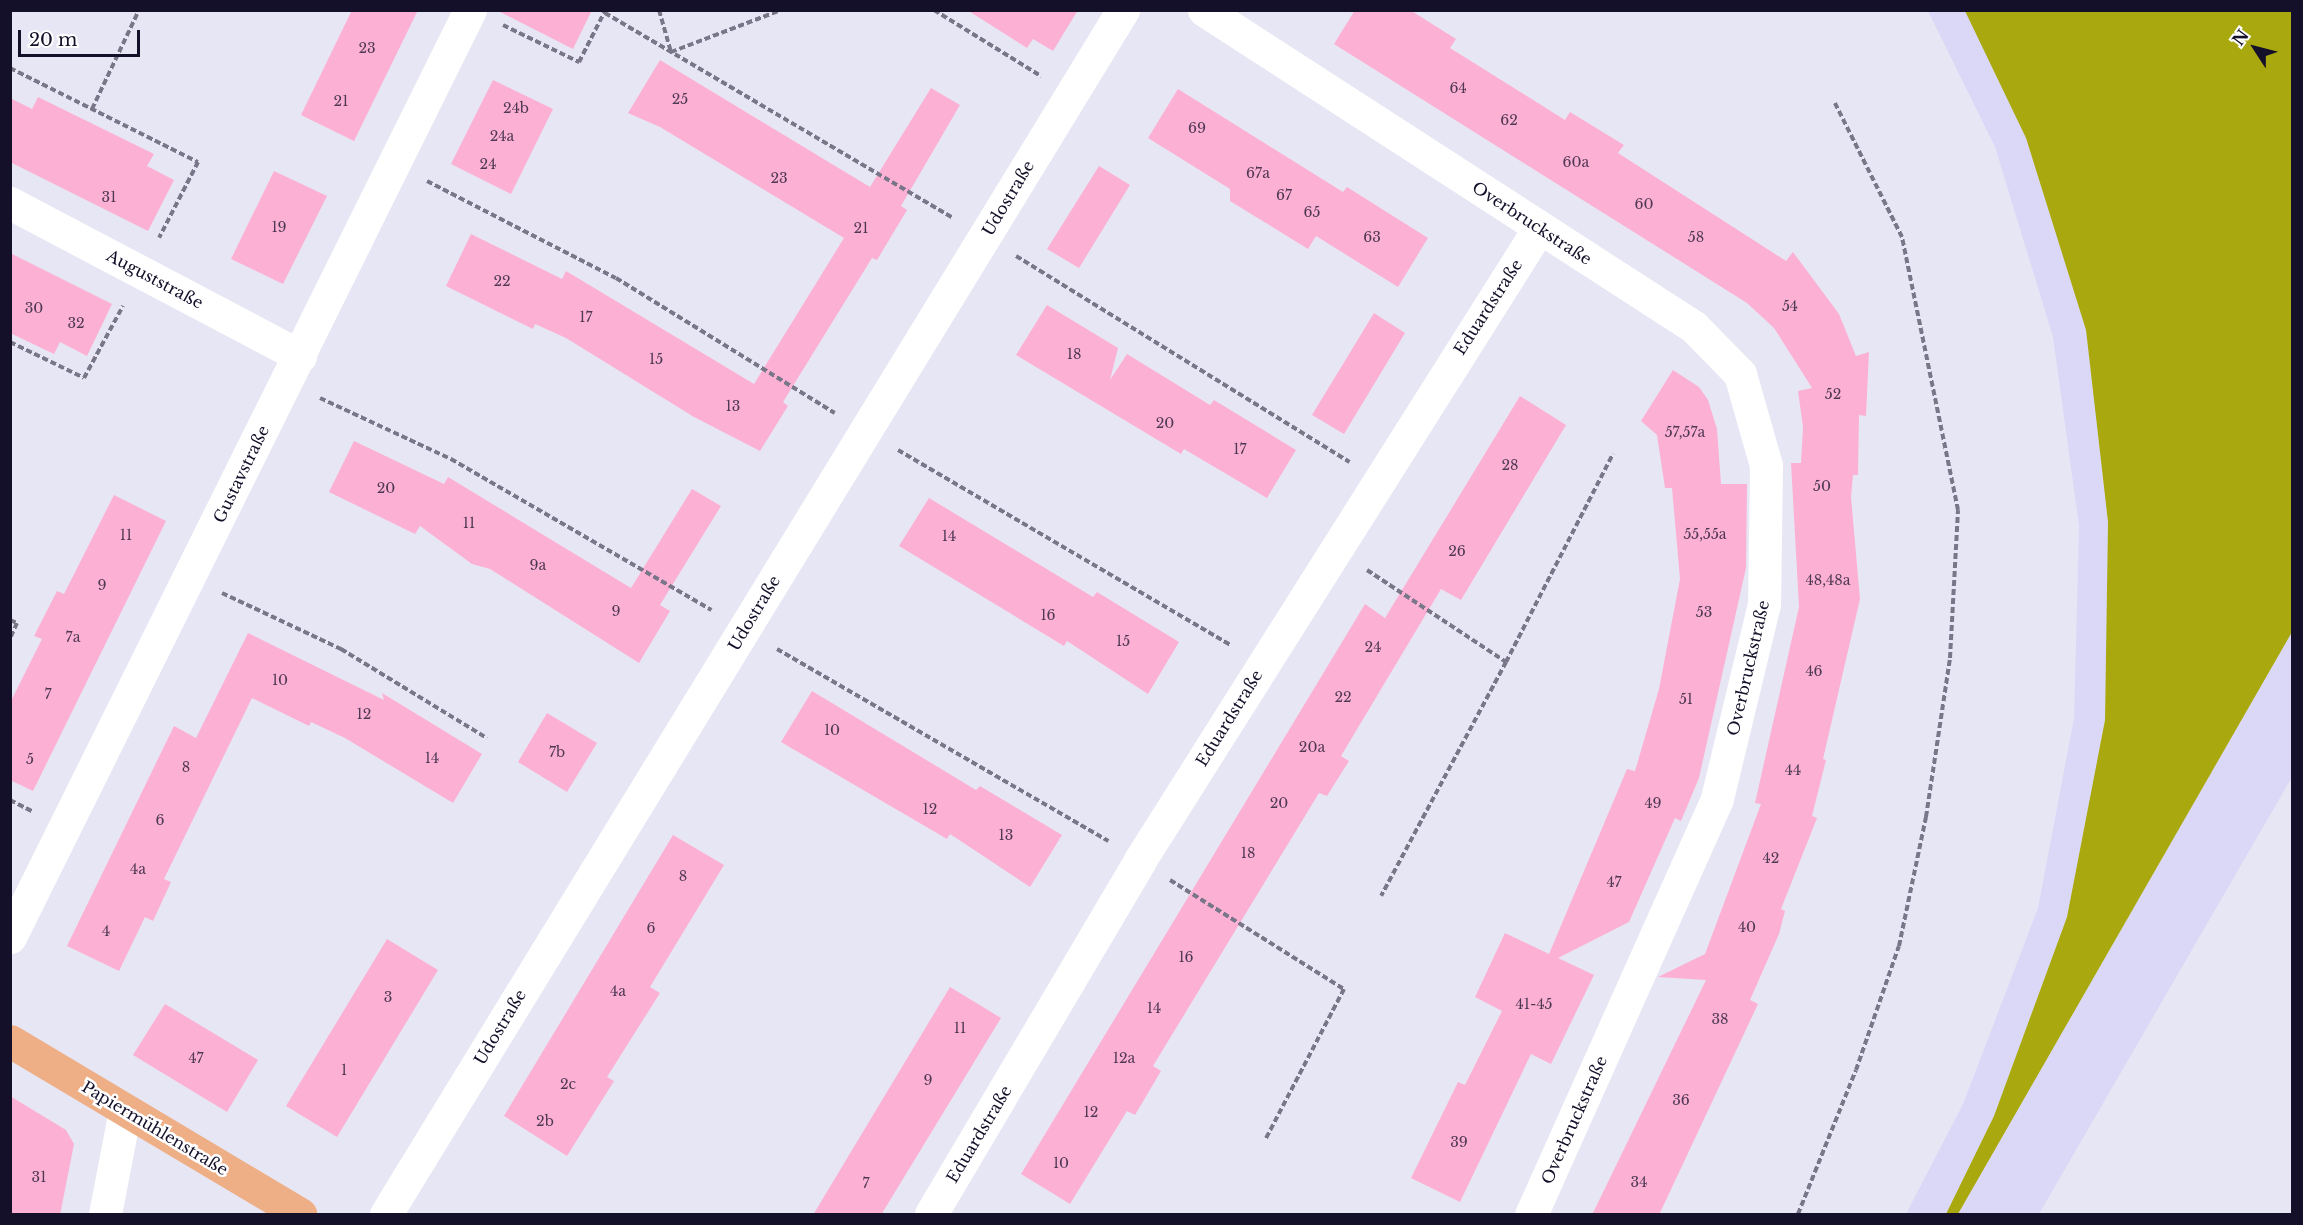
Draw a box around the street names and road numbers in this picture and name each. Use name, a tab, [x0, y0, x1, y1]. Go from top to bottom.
street label: Udostraße	[978, 157, 1038, 239]
street label: Overbruckstraße	[1469, 177, 1595, 269]
street label: Auguststraße	[104, 246, 206, 312]
street label: Eduardstraße	[1450, 256, 1526, 358]
street label: Gustavstraße	[209, 422, 273, 526]
street label: Udostraße	[724, 572, 784, 654]
street label: Overbruckstraße	[1723, 598, 1773, 738]
street label: Eduardstraße	[1192, 666, 1266, 770]
street label: Udostraße	[470, 986, 530, 1068]
street label: Overbruckstraße	[1537, 1053, 1611, 1187]
street label: Papiermühlenstraße	[78, 1077, 232, 1179]
street label: Eduardstraße	[942, 1082, 1016, 1186]

